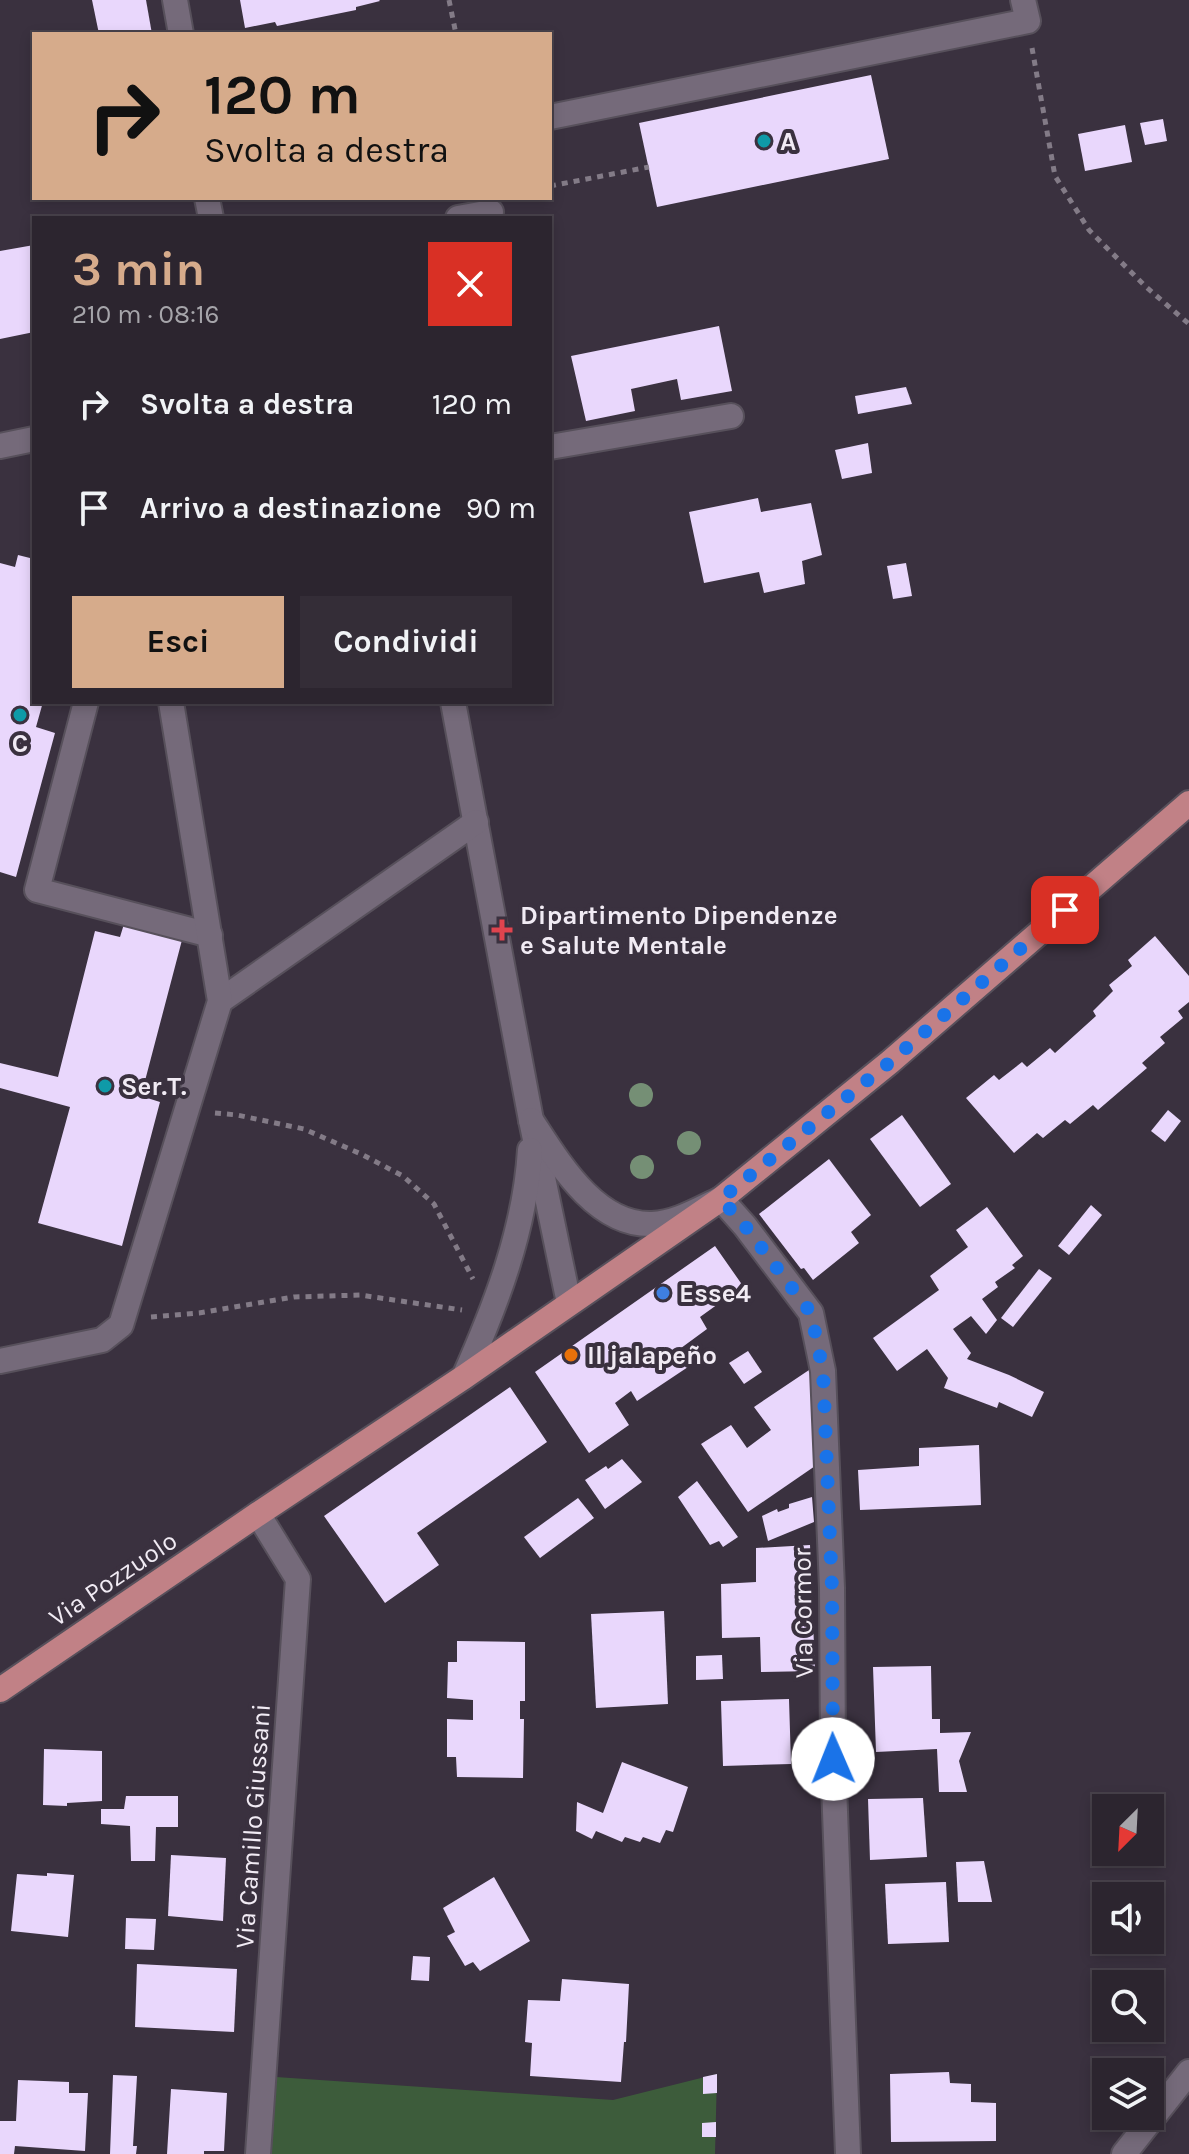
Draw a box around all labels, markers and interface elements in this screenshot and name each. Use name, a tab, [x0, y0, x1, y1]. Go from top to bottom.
text: 120 m	[204, 62, 361, 127]
icon: right	[72, 64, 176, 168]
place label: A	[780, 126, 796, 157]
text: Svolta a destra	[204, 129, 449, 171]
marker: A	[755, 132, 773, 150]
text: 3 min	[72, 241, 205, 297]
button: close	[428, 242, 512, 326]
text: 210 m · 08:16	[72, 299, 219, 330]
icon: right	[72, 382, 116, 426]
text: Svolta a destra	[140, 386, 354, 422]
text: 120 m	[432, 386, 512, 422]
icon: arrive	[72, 486, 116, 530]
text: Arrivo a destinazione	[140, 490, 442, 526]
text: 90 m	[466, 490, 536, 526]
button: Esci	[72, 596, 284, 688]
button: Condividi	[300, 596, 512, 688]
marker: C	[11, 706, 29, 724]
place label: C	[12, 728, 28, 759]
pin	[1031, 876, 1099, 944]
icon: arrive	[1043, 888, 1087, 932]
place label: Dipartimento Dipendenze e Salute Mentale	[520, 900, 837, 961]
marker: Dipartimento Dipendenze e Salute Mentale	[491, 919, 513, 941]
place label: Ser.T.	[121, 1071, 187, 1102]
marker: Ser.T.	[96, 1077, 114, 1095]
place label: Esse4	[679, 1278, 751, 1309]
marker: Esse4	[654, 1284, 672, 1302]
place label: Il jalapeño	[587, 1340, 717, 1371]
marker: Il jalapeño	[562, 1346, 580, 1364]
street label: Via Pozzuolo	[43, 1525, 183, 1633]
street label: Via Cormor	[786, 1547, 820, 1678]
street label: Via Camillo Giussani	[229, 1702, 277, 1950]
position arrow	[791, 1717, 875, 1801]
north arrow	[1092, 1794, 1164, 1866]
map controls	[1092, 1794, 1164, 2130]
button: sound	[1092, 1882, 1164, 1954]
button: search	[1092, 1970, 1164, 2042]
button: layers	[1092, 2058, 1164, 2130]

